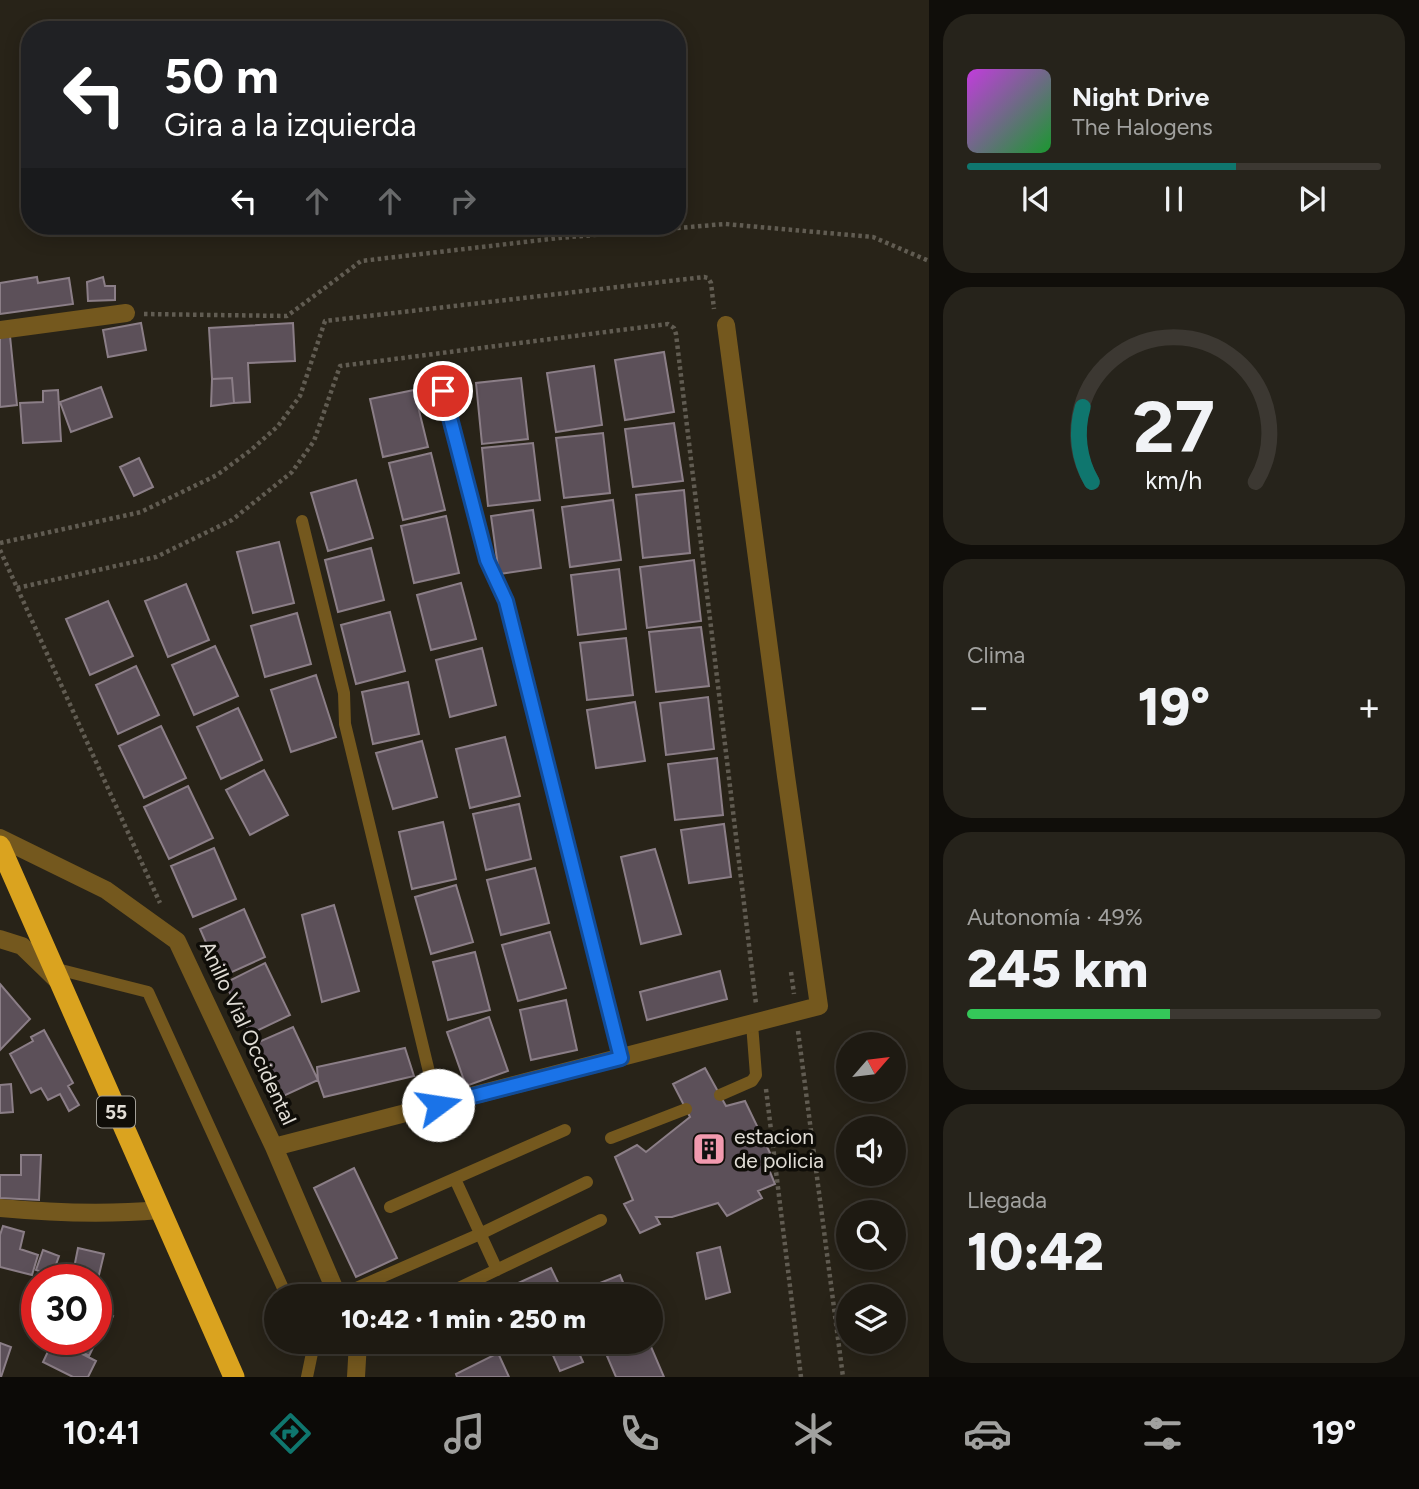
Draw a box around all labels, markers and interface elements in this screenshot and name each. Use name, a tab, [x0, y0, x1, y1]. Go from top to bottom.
text: 50 m	[164, 46, 279, 105]
icon: left	[49, 49, 140, 140]
text: Night Drive	[1072, 81, 1209, 113]
text: Gira a la izquierda	[164, 106, 417, 144]
text: The Halogens	[1072, 113, 1213, 141]
icon: previous	[1017, 180, 1055, 218]
icon: pause	[1155, 180, 1193, 218]
icon: next	[1293, 180, 1331, 218]
icon: left	[225, 182, 263, 220]
icon: ahead	[298, 182, 336, 220]
icon: ahead	[371, 182, 409, 220]
icon: right	[444, 182, 482, 220]
pin	[413, 361, 473, 421]
icon: arrive	[424, 372, 462, 410]
text: 27	[1133, 383, 1215, 470]
text: km/h	[1145, 465, 1203, 495]
text: Clima	[967, 641, 1025, 669]
text: 19°	[1138, 676, 1210, 738]
text: −	[967, 684, 991, 730]
text: +	[1357, 684, 1381, 730]
text: Autonomía · 49%	[967, 903, 1143, 931]
street label: Anillo Vial Occidental	[195, 937, 302, 1129]
text: 245 km	[967, 938, 1148, 1000]
north arrow	[836, 1032, 906, 1102]
map controls	[836, 1032, 906, 1354]
position arrow	[401, 1068, 475, 1142]
road number: 55	[97, 1096, 135, 1128]
button: sound	[836, 1116, 906, 1186]
place label: estacion de policia	[734, 1124, 824, 1173]
building icon: estacion de policia	[690, 1130, 728, 1168]
text: Llegada	[967, 1186, 1047, 1214]
button: search	[836, 1200, 906, 1270]
text: 10:42	[967, 1221, 1104, 1283]
speed limit sign: 30	[21, 1264, 112, 1355]
button: layers	[836, 1284, 906, 1354]
text: 10:42 · 1 min · 250 m	[341, 1303, 586, 1335]
icon: directions	[266, 1409, 315, 1458]
icon: music	[440, 1409, 489, 1458]
icon: phone	[615, 1409, 664, 1458]
icon: climate	[789, 1409, 838, 1458]
icon: car	[963, 1409, 1012, 1458]
icon: filters	[1138, 1409, 1187, 1458]
text: 10:41	[63, 1414, 140, 1452]
text: 19°	[1312, 1414, 1356, 1452]

